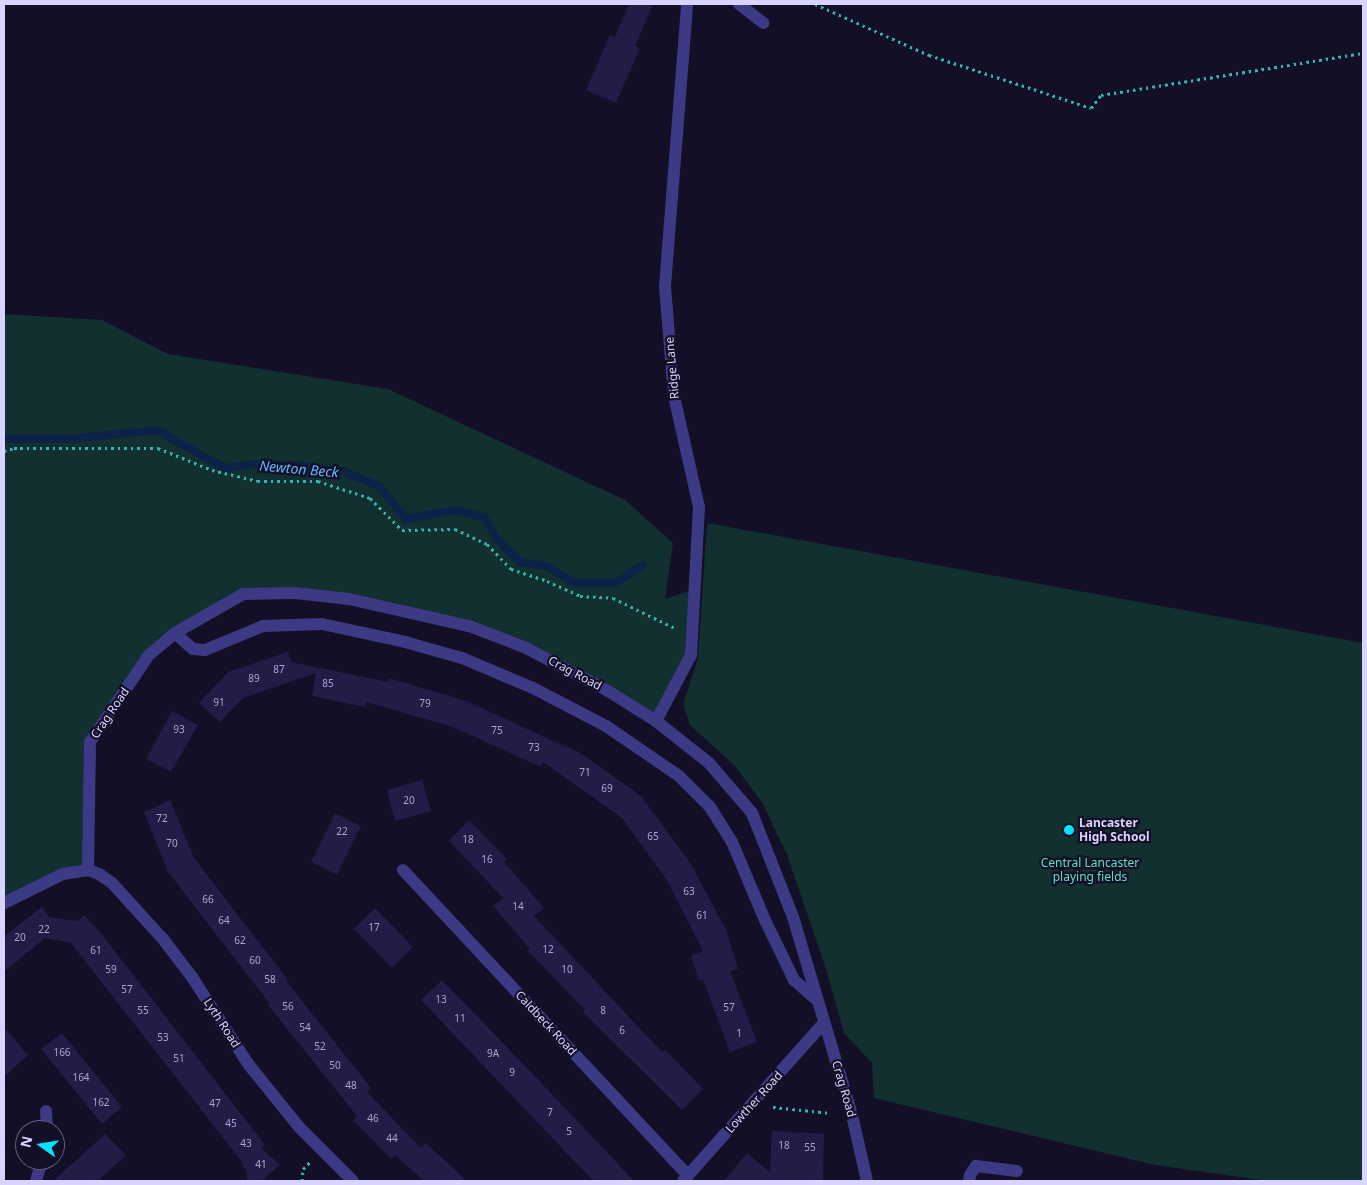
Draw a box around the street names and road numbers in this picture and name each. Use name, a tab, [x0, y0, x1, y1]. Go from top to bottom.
street label: Ridge Lane	[662, 336, 682, 400]
street label: Crag Road	[546, 653, 604, 693]
street label: Crag Road	[88, 685, 132, 741]
street label: Caldbeck Road	[512, 988, 580, 1058]
street label: Lyth Road	[201, 996, 243, 1050]
street label: Crag Road	[829, 1059, 859, 1119]
street label: Lowther Road	[722, 1068, 786, 1136]

